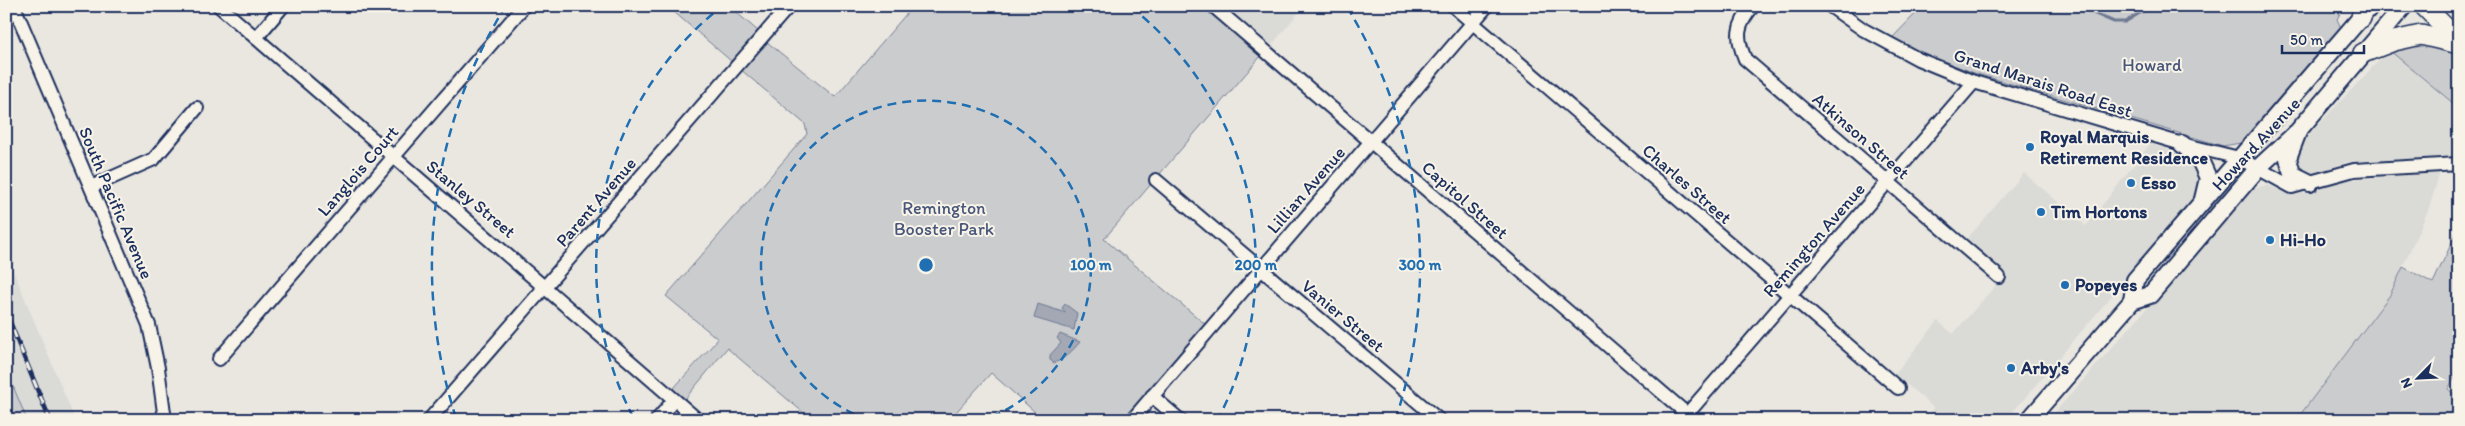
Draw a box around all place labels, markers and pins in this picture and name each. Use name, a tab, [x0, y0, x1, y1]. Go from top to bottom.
place label: Royal Marquis Retirement Residence	[2040, 126, 2208, 169]
marker: Royal Marquis Retirement Residence	[2024, 141, 2036, 153]
place label: Esso	[2141, 172, 2176, 194]
marker: Esso	[2125, 177, 2137, 189]
place label: Tim Hortons	[2050, 201, 2147, 223]
marker: Tim Hortons	[2035, 206, 2047, 218]
place label: Hi-Ho	[2280, 229, 2326, 251]
marker: Hi-Ho	[2264, 234, 2276, 246]
centre of rings	[917, 256, 935, 274]
place label: Popeyes	[2075, 274, 2137, 296]
marker: Popeyes	[2059, 279, 2071, 291]
place label: Arby's	[2020, 357, 2069, 379]
marker: Arby's	[2005, 362, 2017, 374]

